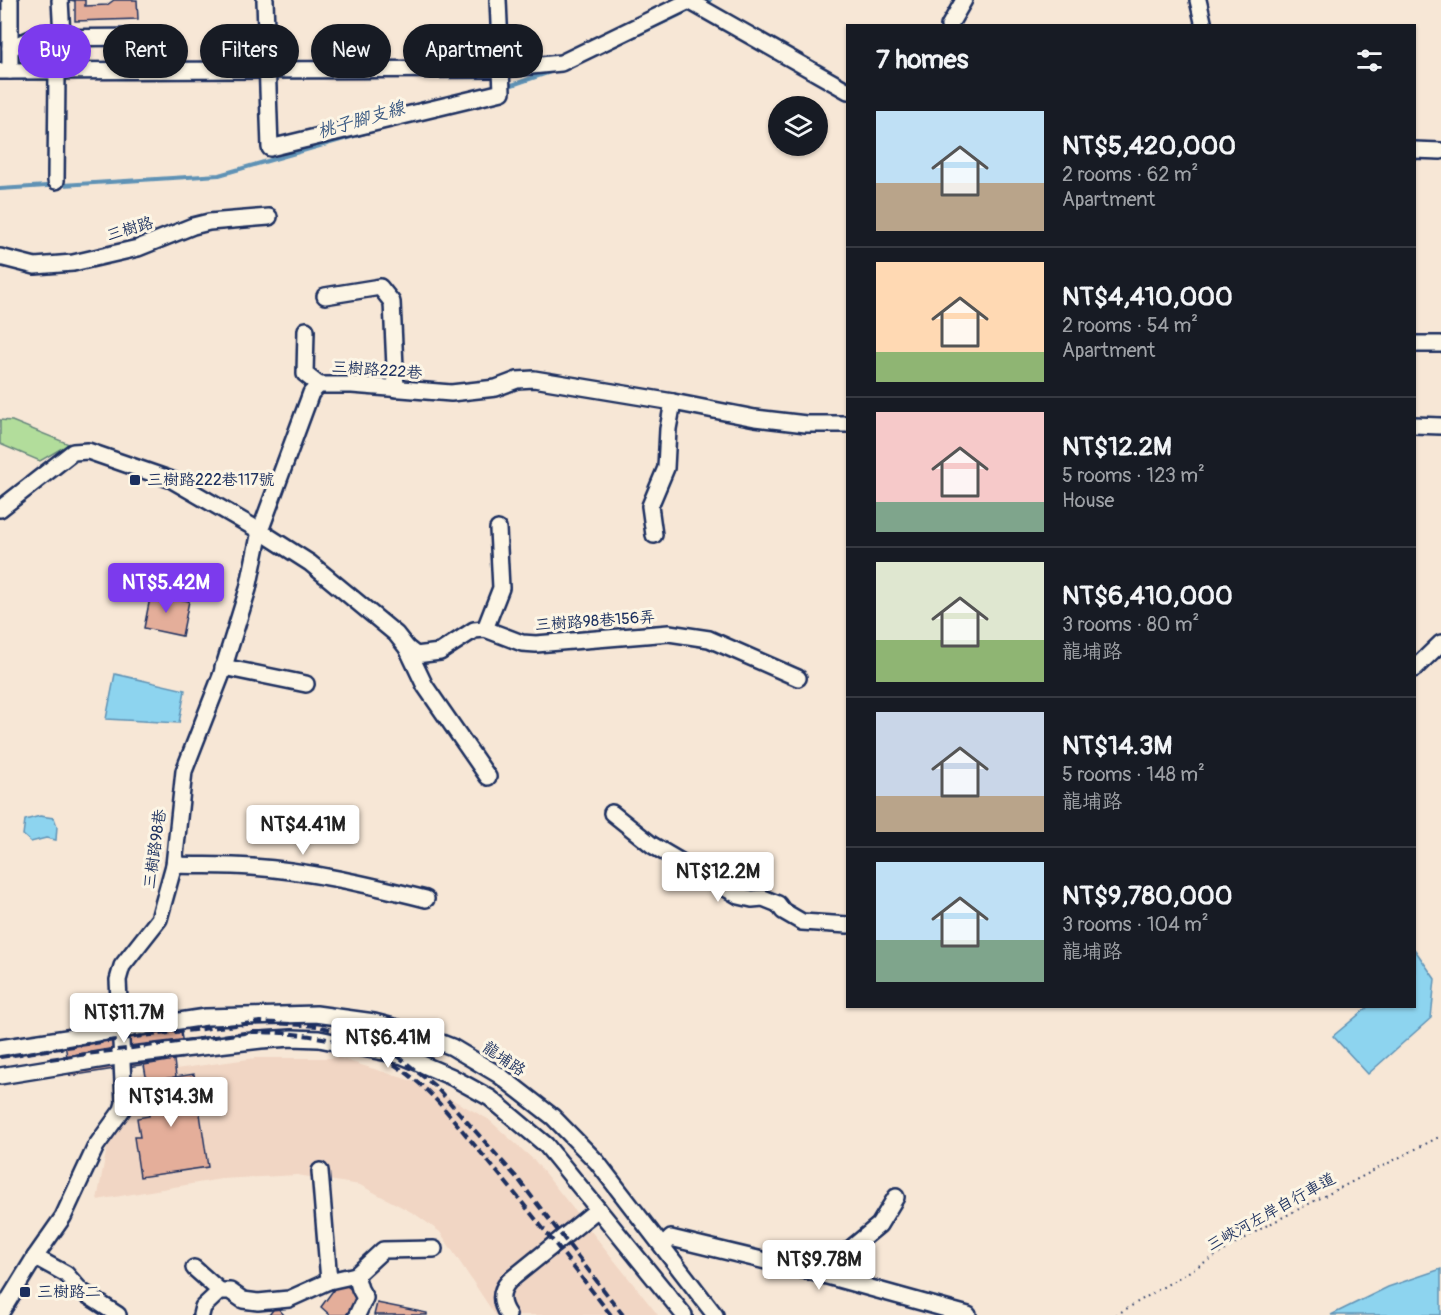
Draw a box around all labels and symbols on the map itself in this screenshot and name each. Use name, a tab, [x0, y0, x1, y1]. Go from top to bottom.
water label: 桃子腳支線	[315, 96, 408, 143]
street label: 三樹路	[104, 212, 156, 246]
street label: 三樹路222巷	[331, 357, 423, 383]
place label: 三樹路222巷117號	[147, 470, 275, 490]
marker: 三樹路222巷117號	[128, 473, 142, 487]
pin: NT$5.42M	[104, 563, 228, 614]
street label: 三樹路98巷156弄	[534, 607, 656, 635]
pin: NT$4.41M	[241, 805, 365, 856]
street label: 三樹路98巷	[140, 808, 170, 890]
pin: NT$12.2M	[656, 852, 780, 903]
pin: NT$11.7M	[62, 993, 186, 1044]
pin: NT$6.41M	[326, 1018, 450, 1069]
street label: 龍埔路	[479, 1037, 529, 1081]
pin: NT$14.3M	[109, 1077, 233, 1128]
street label: 三峽河左岸自行車道	[1203, 1168, 1339, 1256]
pin: NT$9.78M	[757, 1240, 881, 1291]
place label: 三樹路二	[37, 1282, 101, 1302]
marker: 三樹路二	[18, 1285, 32, 1299]

